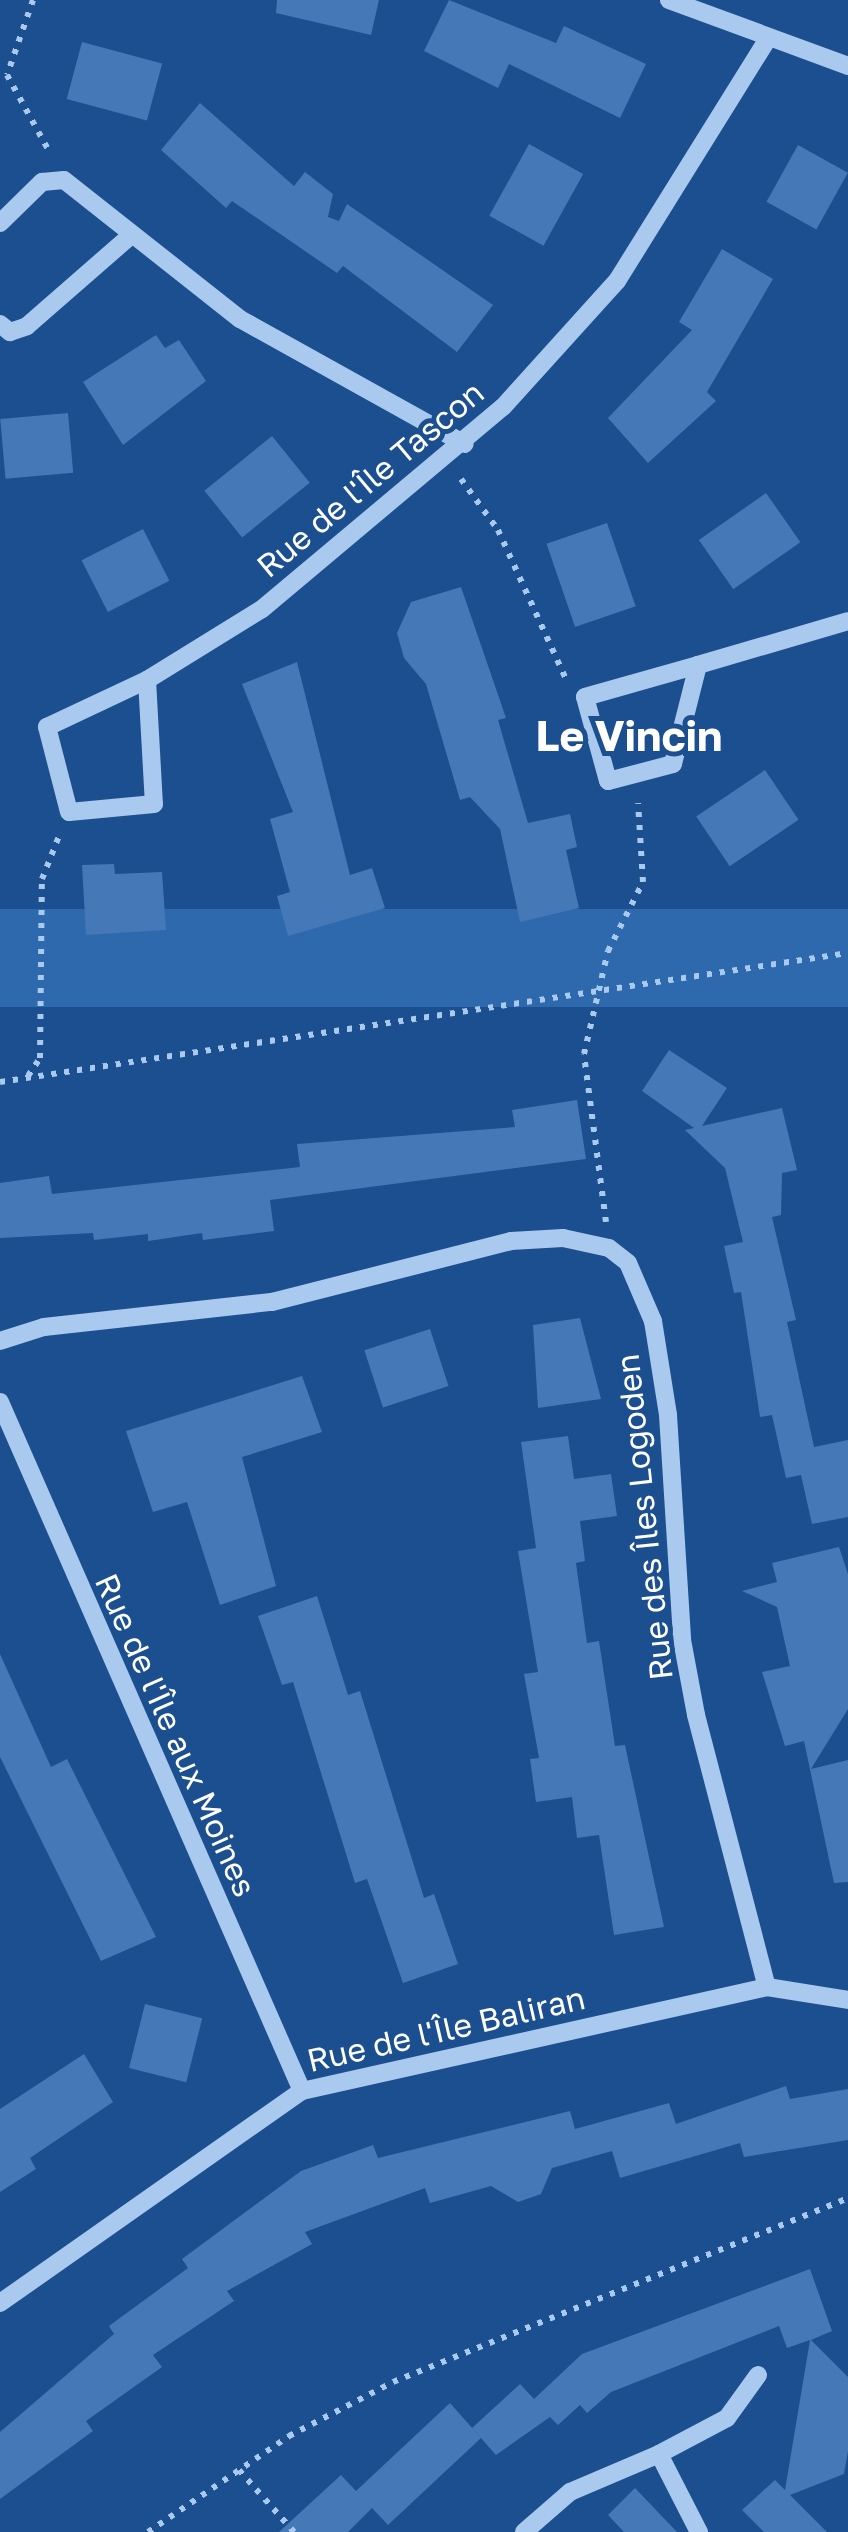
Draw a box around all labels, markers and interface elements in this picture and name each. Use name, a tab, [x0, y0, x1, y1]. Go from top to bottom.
street label: Rue de l'Île Tascon	[249, 373, 491, 585]
district label: Le Vincin	[535, 710, 723, 760]
street label: Rue des Îles Logoden	[608, 1352, 680, 1682]
street label: Rue de l'Île aux Moines	[87, 1568, 265, 1902]
street label: Rue de l'Île Baliran	[303, 1978, 589, 2080]

